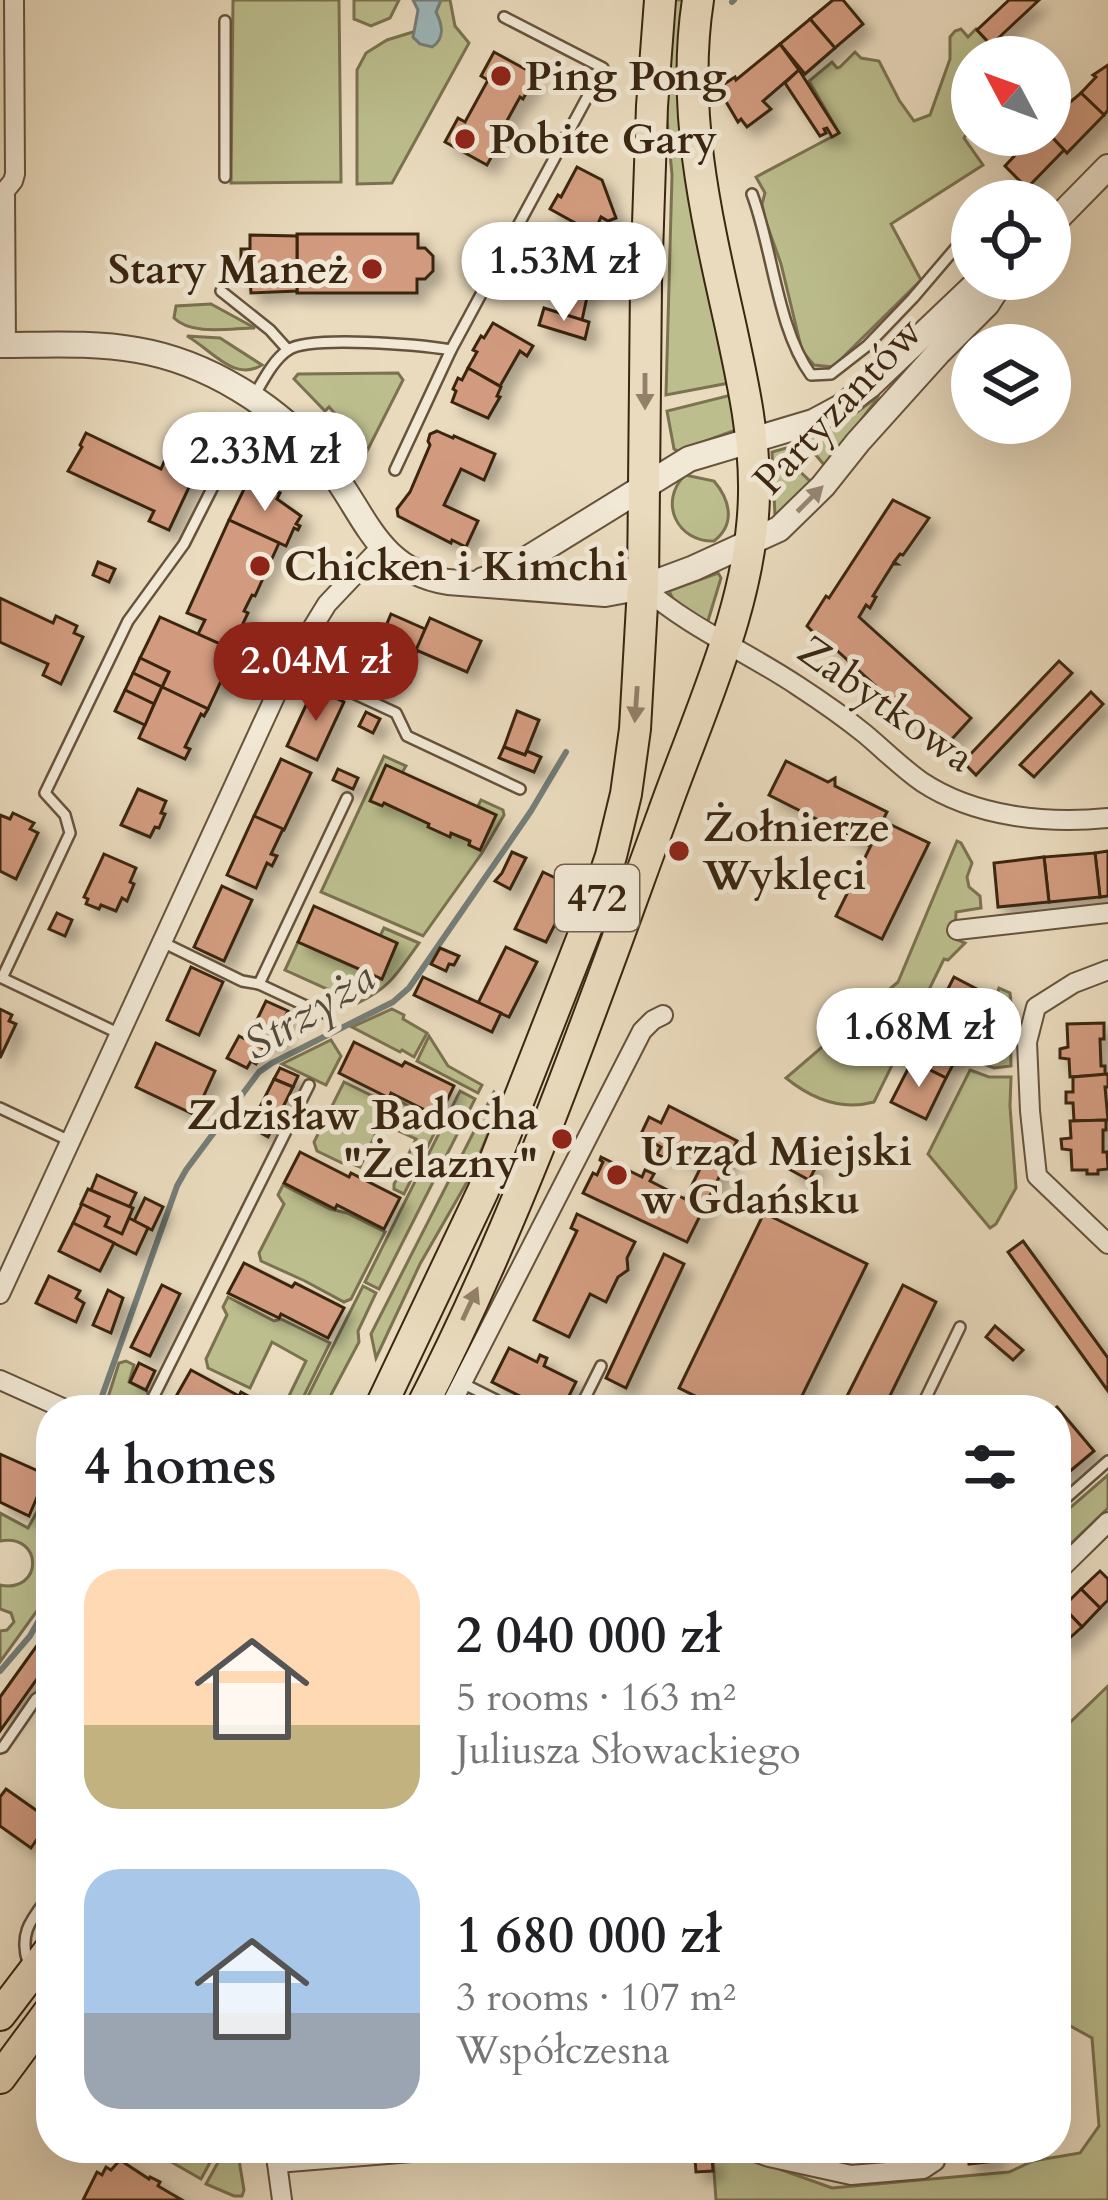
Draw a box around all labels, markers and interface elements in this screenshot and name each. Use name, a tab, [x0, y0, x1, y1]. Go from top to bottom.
north arrow	[951, 36, 1071, 156]
map controls	[951, 36, 1071, 444]
place label: Ping Pong	[525, 48, 727, 105]
marker: Ping Pong	[488, 63, 514, 89]
place label: Pobite Gary	[489, 111, 717, 168]
marker: Pobite Gary	[452, 126, 478, 152]
button: locate	[951, 180, 1071, 300]
pin: 1.53M zł	[440, 222, 688, 324]
text: 1.53M zł	[488, 234, 640, 287]
place label: Stary Maneż	[108, 241, 348, 298]
marker: Stary Maneż	[359, 256, 385, 282]
street label: Partyzantów	[741, 304, 936, 507]
button: layers	[951, 324, 1071, 444]
one-way arrow	[636, 373, 655, 411]
pin: 2.33M zł	[141, 412, 389, 514]
text: 2.33M zł	[189, 424, 341, 477]
one-way arrow	[796, 485, 824, 513]
place label: Chicken i Kimchi	[284, 538, 628, 595]
marker: Chicken i Kimchi	[247, 553, 273, 579]
pin: 2.04M zł	[192, 622, 440, 724]
street label: Zabytkowa	[786, 622, 986, 786]
text: 2.04M zł	[240, 634, 392, 687]
one-way arrow	[627, 686, 646, 723]
place label: Żołnierze Wyklęci	[702, 799, 890, 904]
marker: Żołnierze Wyklęci	[666, 838, 692, 864]
road number: 472	[555, 865, 639, 931]
water label: Strzyża	[232, 947, 386, 1075]
pin: 1.68M zł	[795, 988, 1043, 1090]
text: 1.68M zł	[843, 1000, 995, 1053]
place label: Zdzisław Badocha "Żelazny"	[187, 1087, 538, 1192]
place label: Urząd Miejski w Gdańsku	[641, 1123, 912, 1228]
marker: Zdzisław Badocha "Żelazny"	[549, 1126, 575, 1152]
marker: Urząd Miejski w Gdańsku	[604, 1162, 630, 1188]
one-way arrow	[460, 1286, 480, 1321]
text: 4 homes	[84, 1432, 276, 1502]
icon: filters	[957, 1434, 1023, 1500]
text: 2 040 000 zł	[456, 1601, 721, 1671]
icon: home	[180, 1617, 324, 1761]
text: 5 rooms · 163 m²	[456, 1671, 736, 1724]
text: Juliusza Słowackiego	[456, 1724, 801, 1777]
text: 1 680 000 zł	[456, 1901, 721, 1971]
icon: home	[180, 1917, 324, 2061]
text: 3 rooms · 107 m²	[456, 1971, 736, 2024]
text: Współczesna	[456, 2024, 670, 2077]

